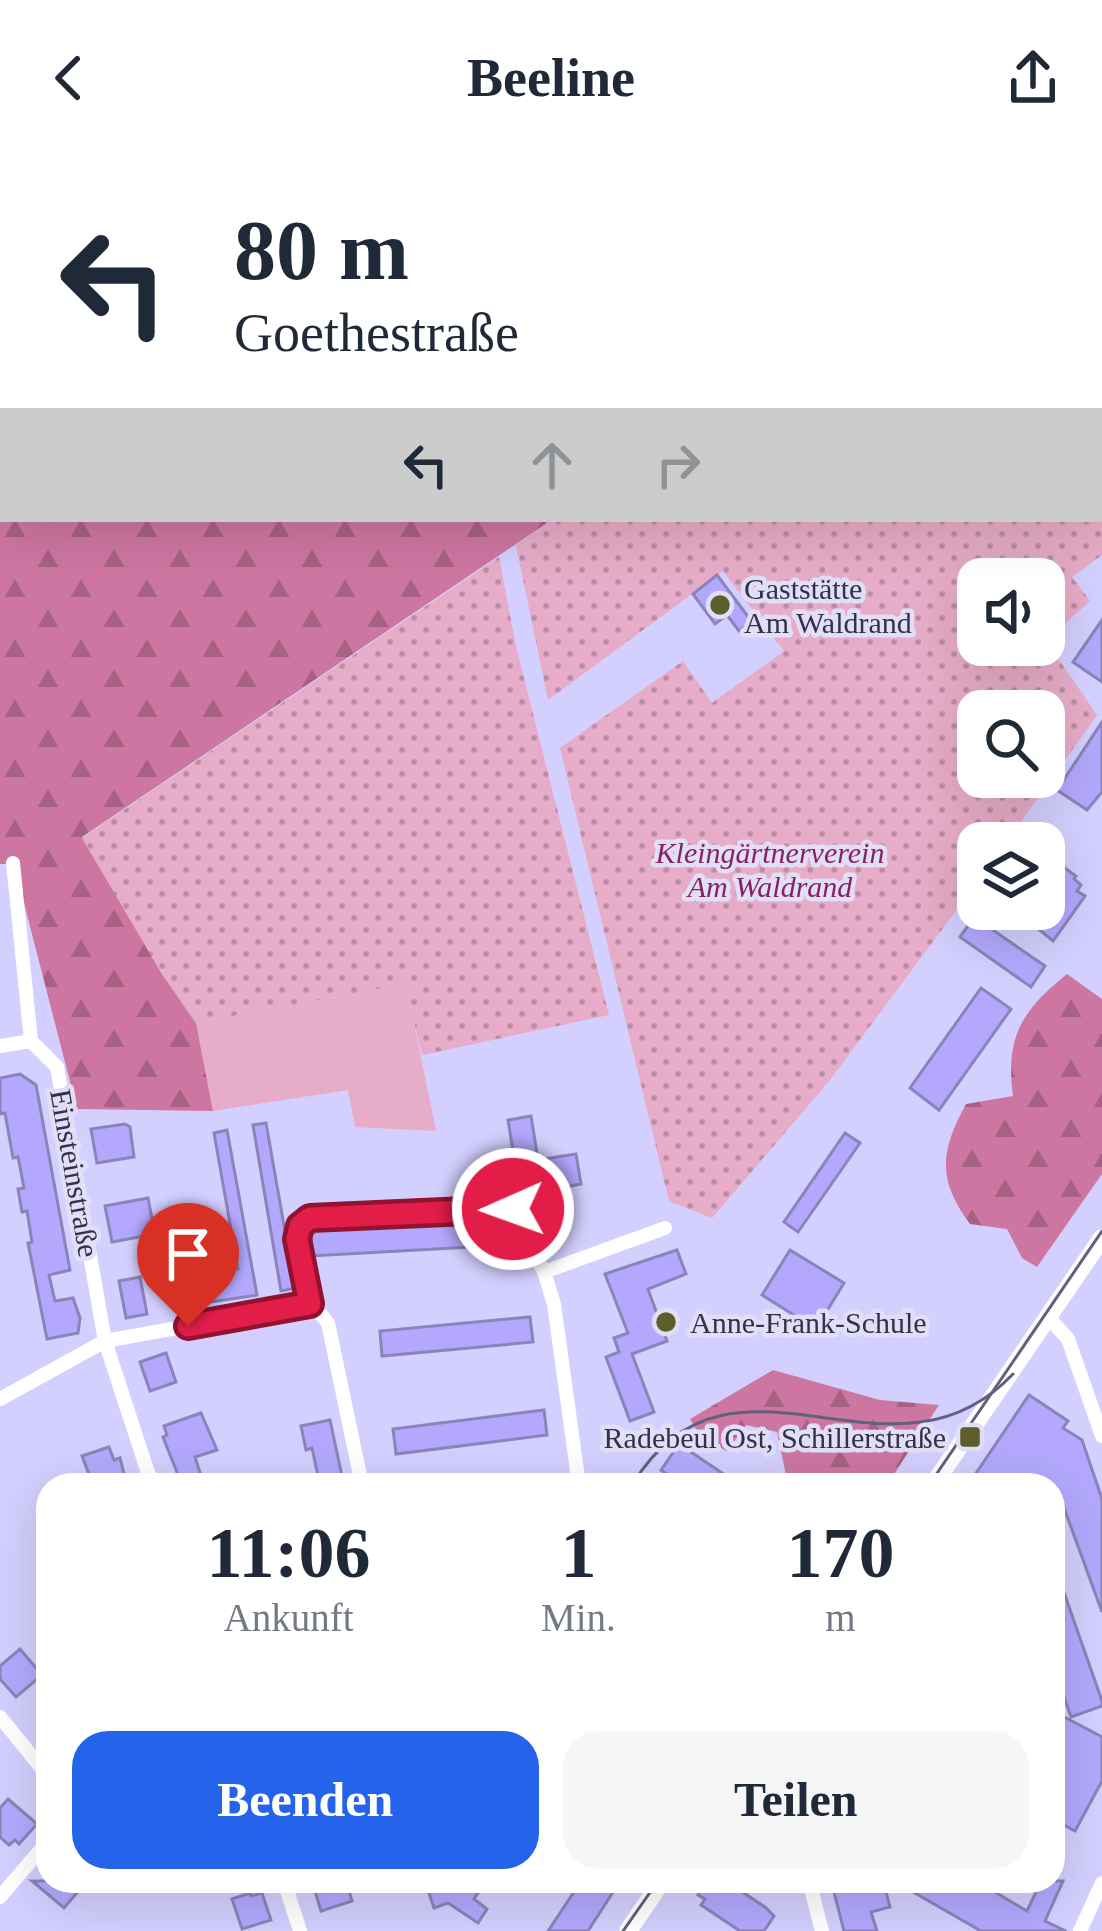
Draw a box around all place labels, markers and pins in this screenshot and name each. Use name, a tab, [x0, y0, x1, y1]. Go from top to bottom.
place label: Gaststätte Am Waldrand	[744, 572, 912, 639]
marker: Gaststätte Am Waldrand	[707, 592, 733, 618]
pin	[137, 1203, 239, 1326]
place label: Anne-Frank-Schule	[690, 1306, 927, 1339]
marker: Anne-Frank-Schule	[653, 1309, 679, 1335]
place label: Radebeul Ost, Schillerstraße	[604, 1421, 946, 1454]
marker: Radebeul Ost, Schillerstraße	[957, 1424, 983, 1450]

